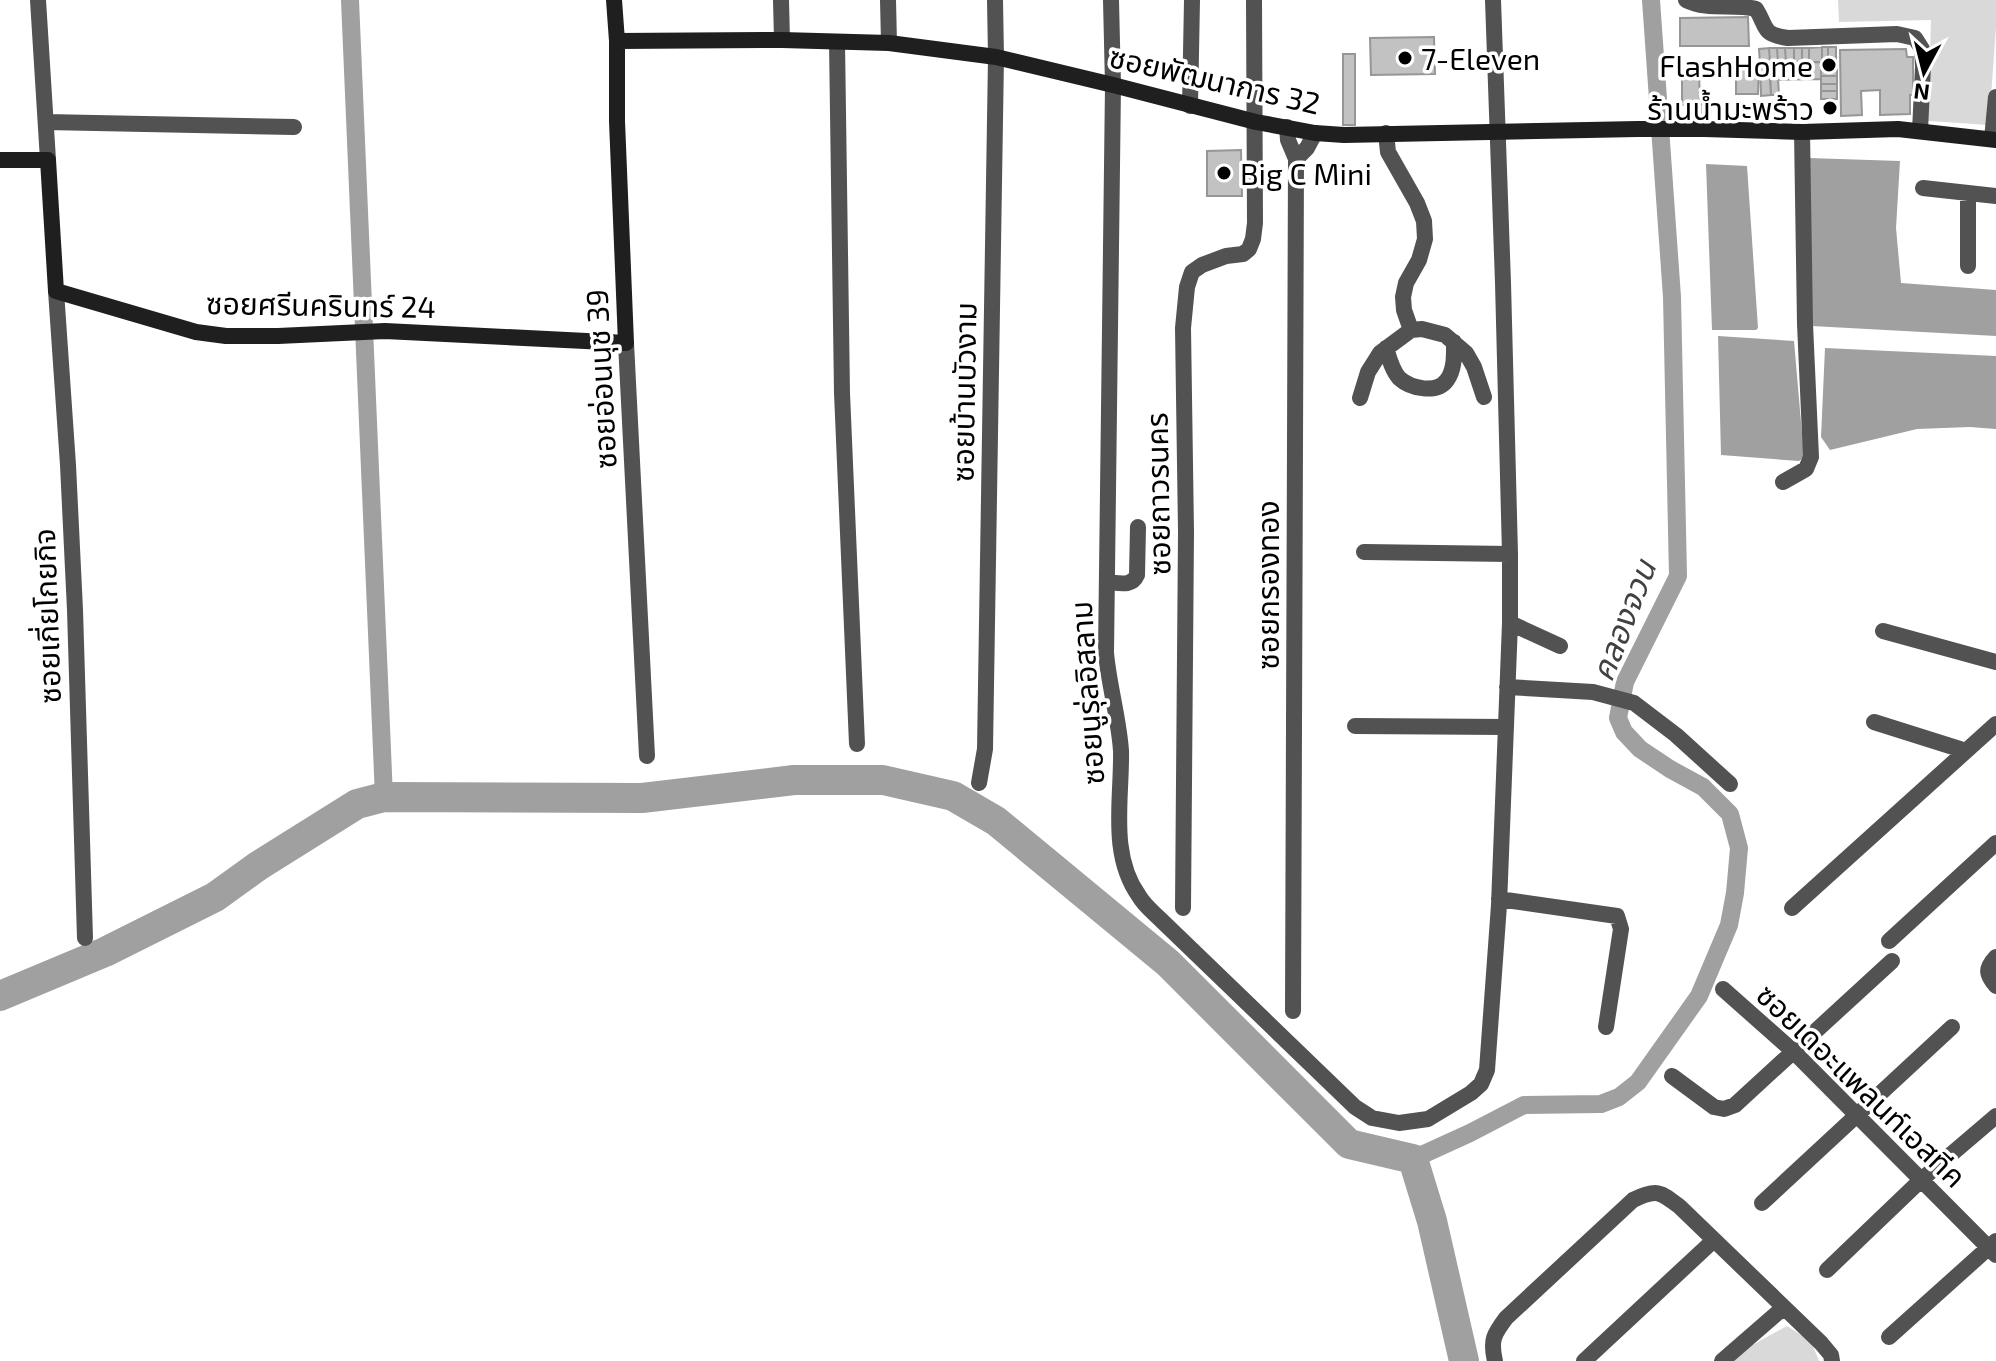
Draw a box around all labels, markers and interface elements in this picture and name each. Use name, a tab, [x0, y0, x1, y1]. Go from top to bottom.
north arrow	[1884, 32, 1964, 112]
street label: ซอยพัฒนาการ 32	[1106, 37, 1324, 121]
place label: 7-Eleven	[1421, 40, 1540, 76]
place label: FlashHome	[1659, 47, 1813, 83]
marker: 7-Eleven	[1396, 49, 1414, 67]
marker: FlashHome	[1820, 56, 1838, 74]
text: N	[1912, 79, 1931, 107]
place label: ร้านน้ำมะพร้าว	[1647, 89, 1814, 126]
marker: ร้านน้ำมะพร้าว	[1821, 99, 1839, 117]
place label: Big C Mini	[1240, 155, 1372, 191]
marker: Big C Mini	[1215, 164, 1233, 182]
street label: ซอยศรีนครินทร์ 24	[206, 284, 436, 324]
street label: ซอยอ่อนนุช 39	[577, 288, 625, 470]
street label: ซอยบ้านบัวงาม	[943, 302, 983, 482]
street label: ซอยถาวรนคร	[1138, 412, 1176, 576]
street label: ซอยกรองทอง	[1249, 500, 1285, 670]
street label: ซอยเกี่ยโกยกิจ	[24, 528, 67, 704]
water label: คลองจวน	[1582, 552, 1663, 686]
street label: ซอยนูรุ่ลอิสลาม	[1062, 600, 1112, 786]
street label: ซอยเดอะแพลนท์เอสทีค	[1750, 976, 1974, 1194]

